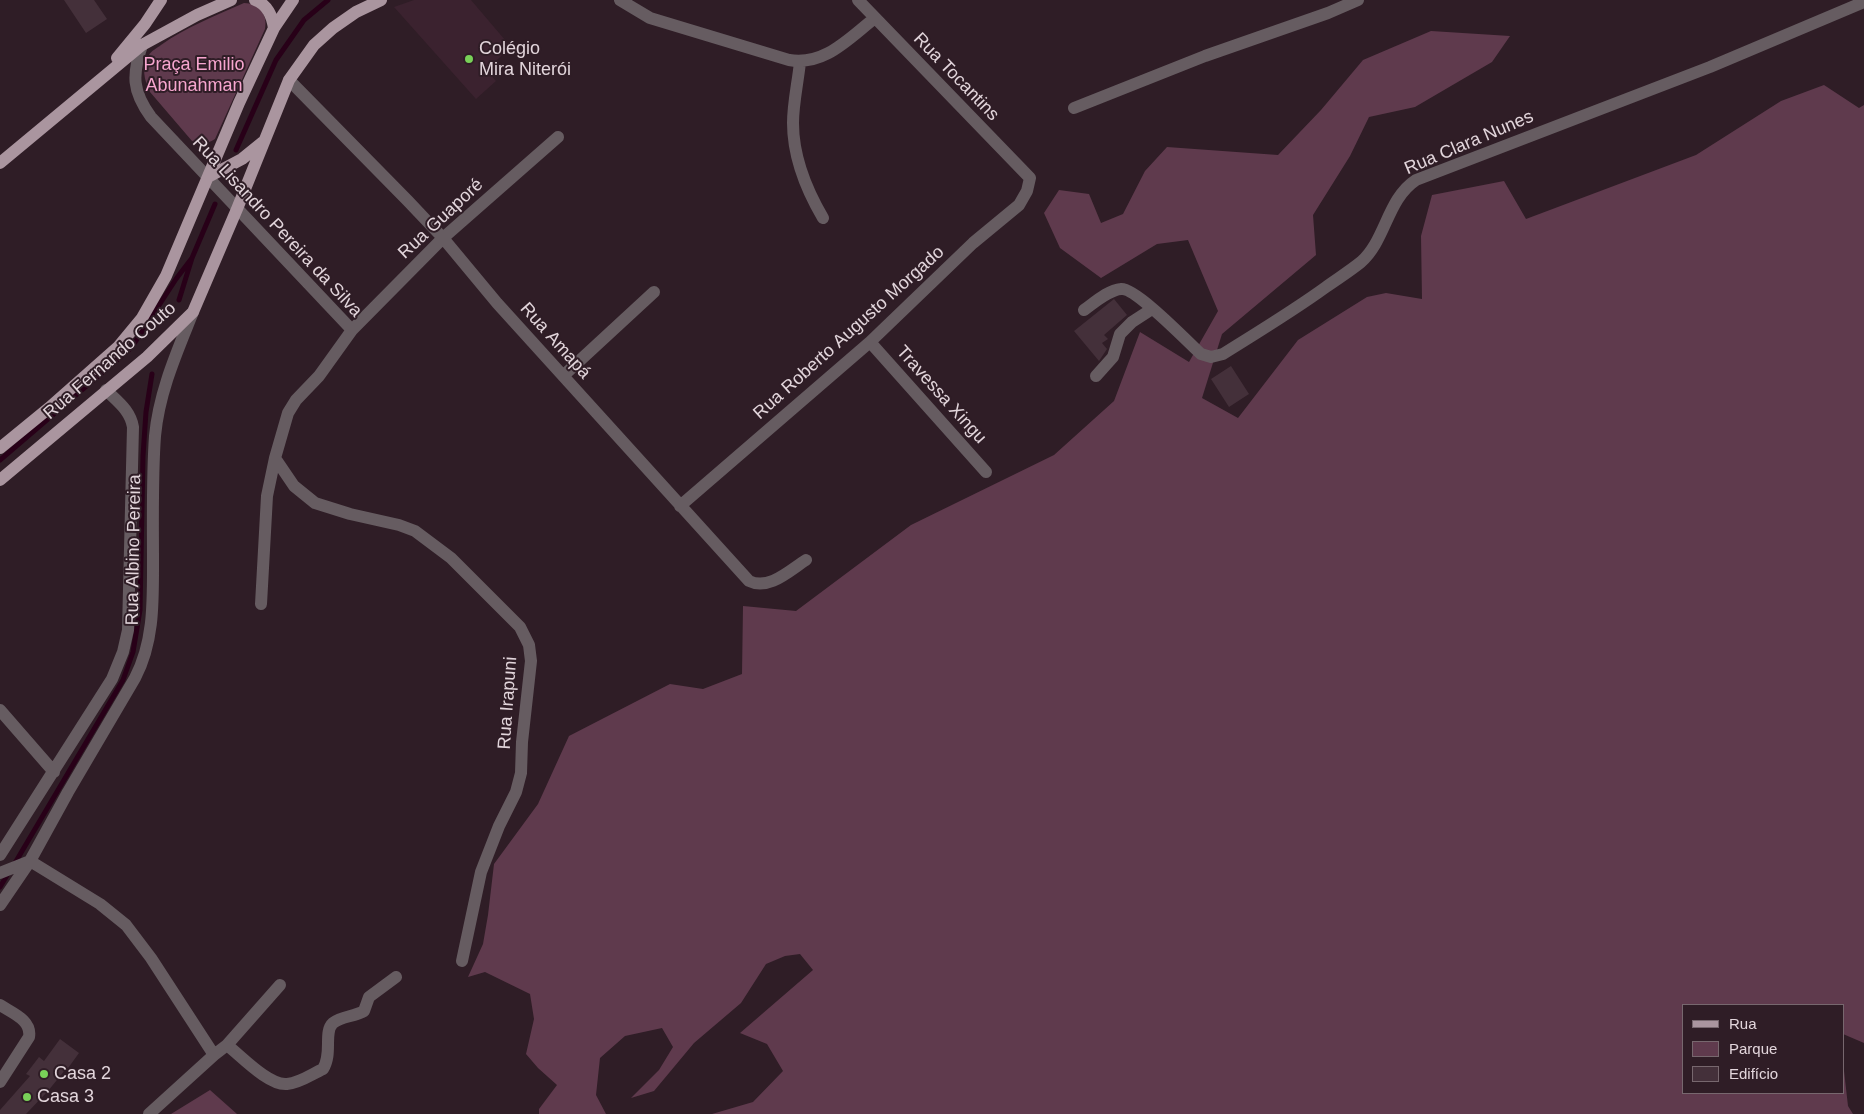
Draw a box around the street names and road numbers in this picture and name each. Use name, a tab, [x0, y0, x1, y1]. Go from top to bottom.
street label: Rua Tocantins	[909, 28, 1003, 126]
street label: Rua Clara Nunes	[1401, 106, 1537, 180]
street label: Rua Lisandro Pereira da Silva	[188, 132, 366, 322]
street label: Rua Guaporé	[394, 174, 488, 264]
street label: Rua Roberto Augusto Morgado	[749, 242, 949, 424]
street label: Rua Fernando Couto	[39, 298, 181, 424]
street label: Rua Amapá	[515, 298, 595, 384]
street label: Travessa Xingu	[891, 342, 991, 448]
street label: Rua Albino Pereira	[122, 474, 146, 626]
street label: Rua Irapuni	[494, 656, 522, 750]

